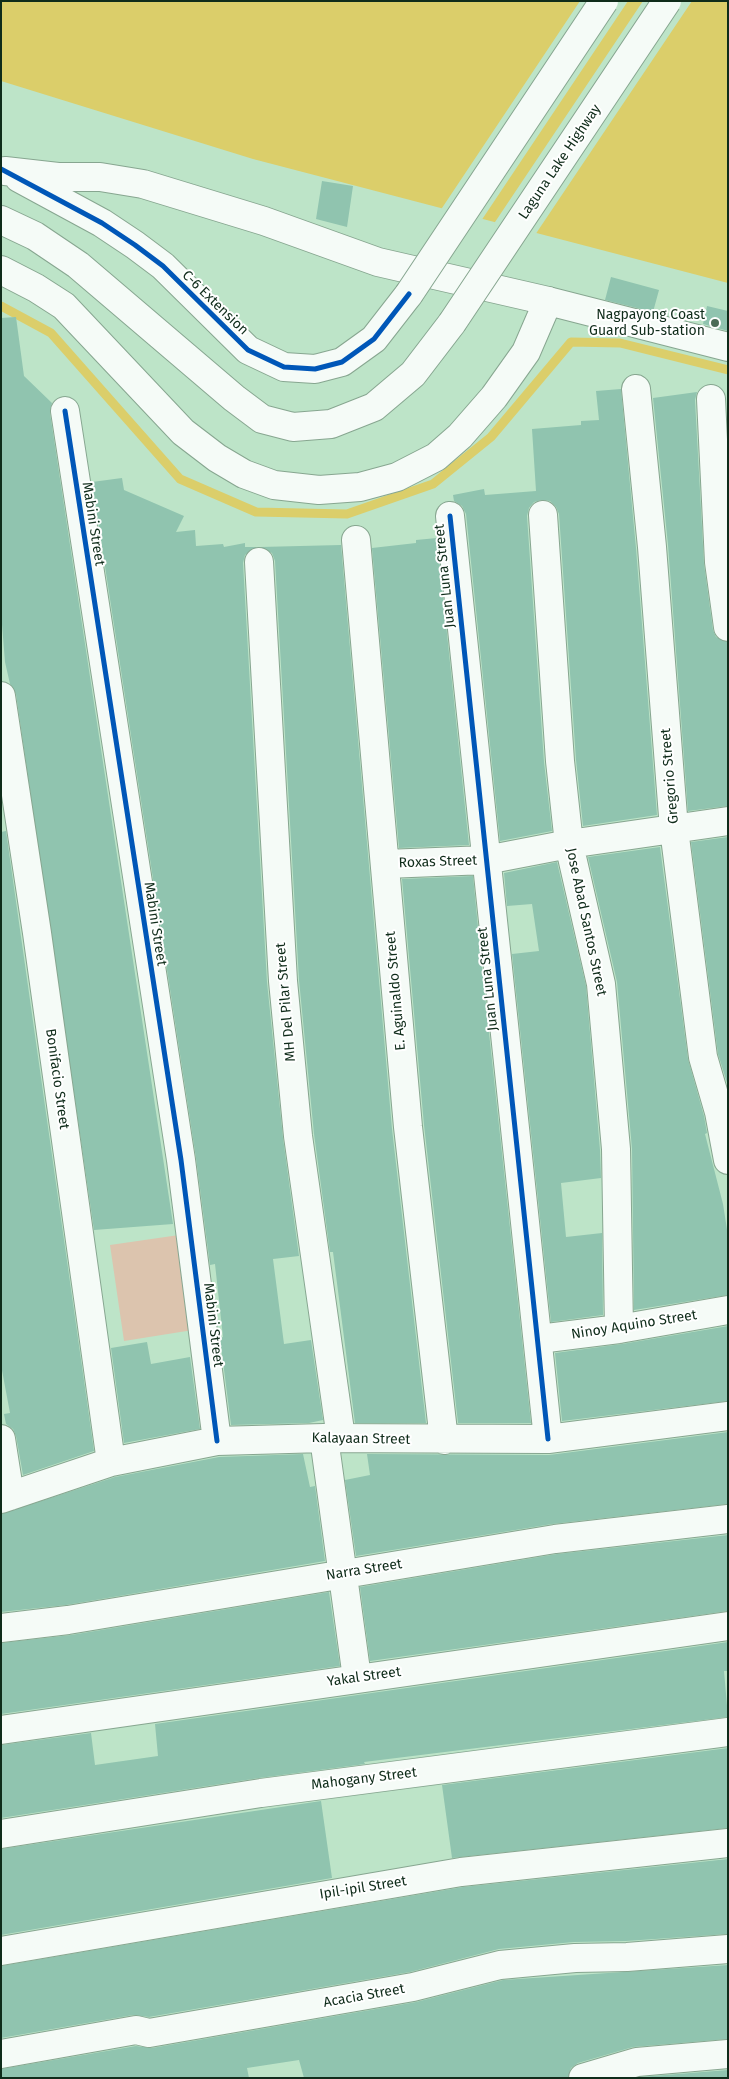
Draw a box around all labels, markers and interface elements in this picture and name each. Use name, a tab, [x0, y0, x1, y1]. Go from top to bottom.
street label: Laguna Lake Highway	[515, 101, 605, 223]
street label: C-6 Extension	[178, 267, 252, 339]
place label: Nagpayong Coast Guard Sub-station	[589, 307, 705, 340]
marker: Nagpayong Coast Guard Sub-station	[709, 317, 721, 329]
street label: Mabini Street	[78, 481, 108, 567]
street label: Juan Luna Street	[431, 523, 459, 629]
street label: Gregorio Street	[657, 728, 683, 824]
street label: Jose Abad Santos Street	[562, 846, 610, 998]
street label: Roxas Street	[398, 852, 478, 872]
street label: Mabini Street	[140, 881, 170, 967]
street label: Juan Luna Street	[474, 926, 502, 1032]
street label: E. Aguinaldo Street	[382, 931, 410, 1051]
street label: MH Del Pilar Street	[272, 942, 300, 1062]
street label: Bonifacio Street	[42, 1028, 72, 1130]
street label: Mabini Street	[200, 1282, 226, 1368]
street label: Ninoy Aquino Street	[570, 1307, 698, 1343]
street label: Kalayaan Street	[311, 1430, 411, 1448]
street label: Narra Street	[325, 1556, 403, 1584]
street label: Yakal Street	[326, 1664, 402, 1690]
street label: Mahogany Street	[310, 1764, 418, 1794]
street label: Ipil-ipil Street	[318, 1873, 408, 1903]
street label: Acacia Street	[322, 1981, 406, 2011]

